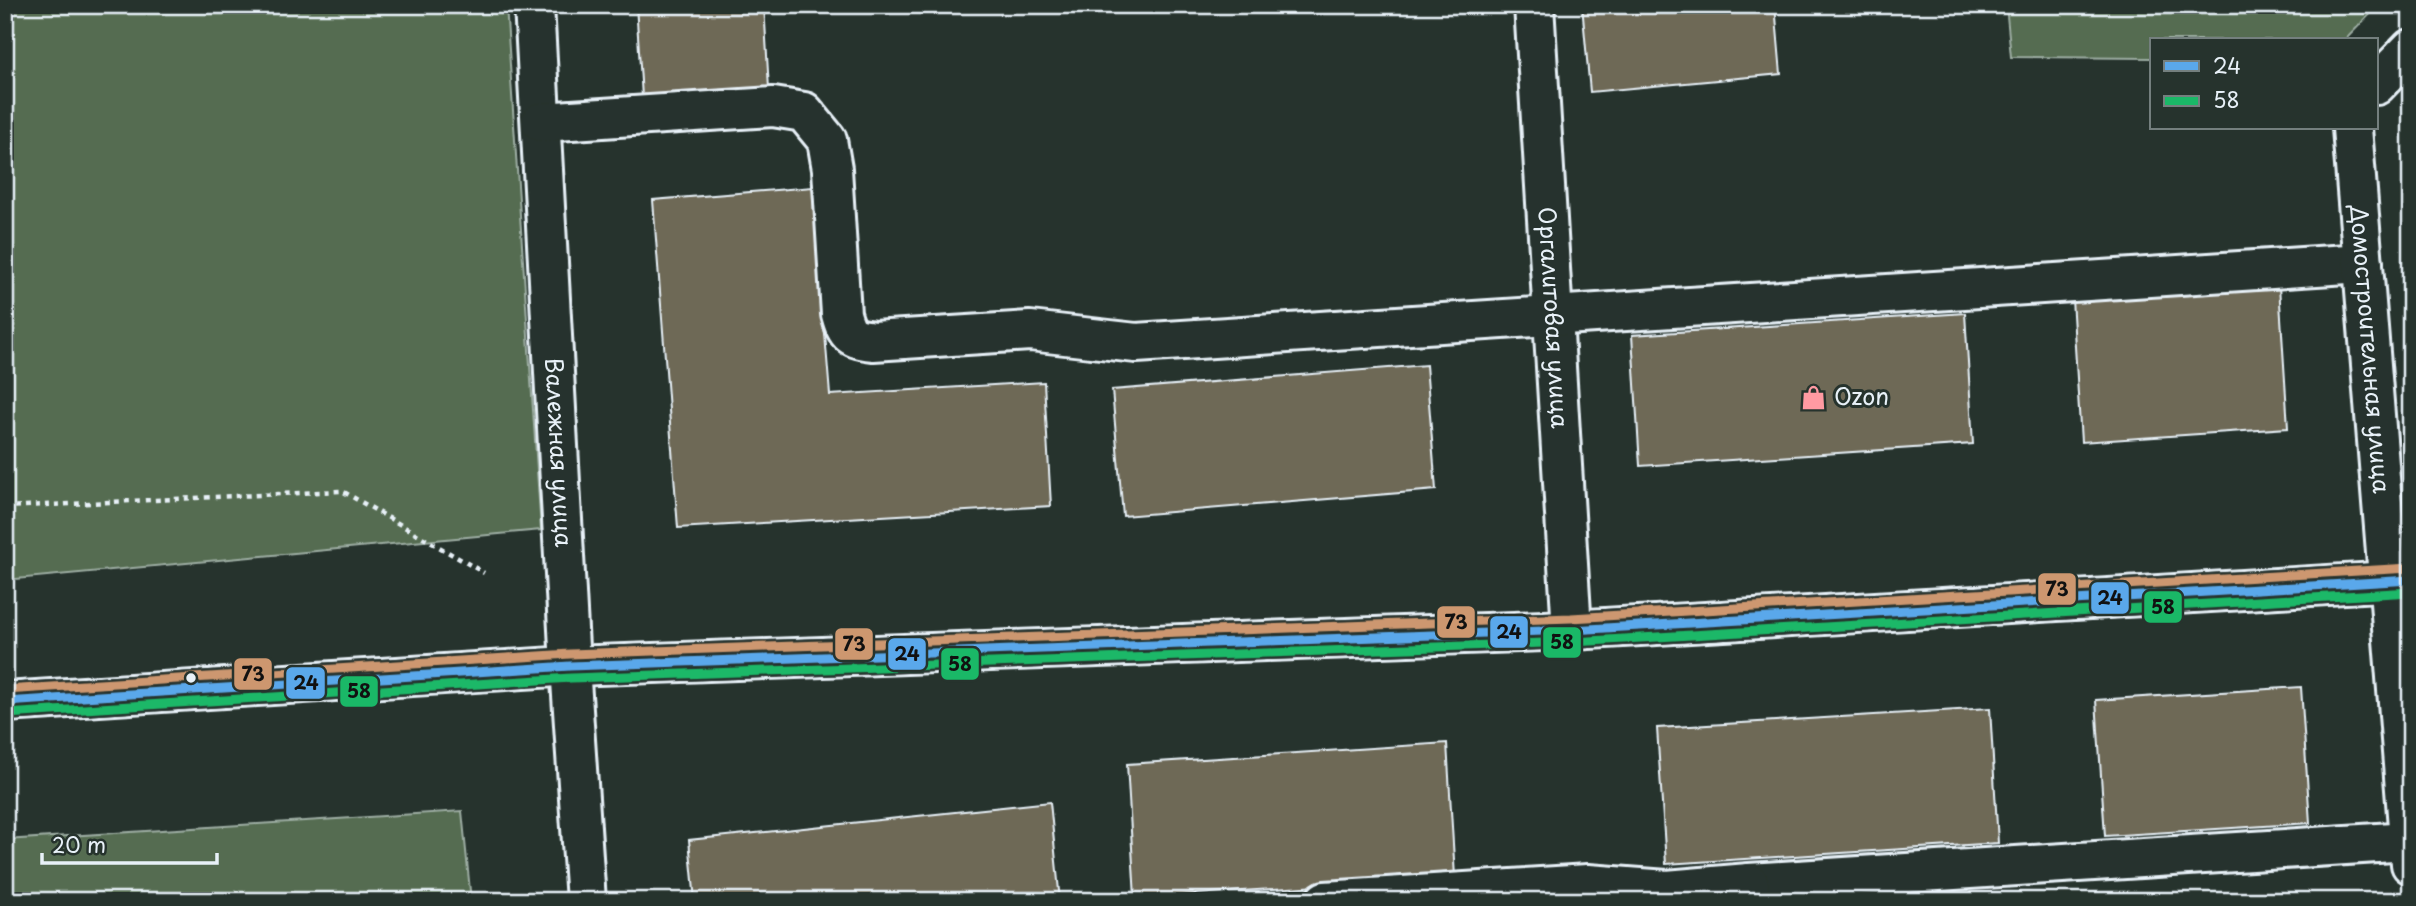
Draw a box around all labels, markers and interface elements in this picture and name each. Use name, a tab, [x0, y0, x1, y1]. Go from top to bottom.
legend	[2150, 38, 2378, 130]
text: 24	[2213, 49, 2241, 81]
text: 58	[2213, 83, 2240, 115]
street label: Домостроительная улица	[2342, 203, 2400, 495]
street label: Оргалитовая улица	[1530, 206, 1579, 430]
street label: Валежная улица	[537, 357, 583, 548]
place label: Ozon	[1834, 378, 1889, 413]
shop icon: Ozon	[1800, 383, 1828, 411]
line badge: 73	[2037, 572, 2077, 606]
text: 73	[2045, 574, 2069, 602]
line badge: 24	[2090, 581, 2130, 615]
text: 24	[2097, 583, 2123, 611]
line badge: 58	[2143, 590, 2183, 624]
text: 58	[2151, 592, 2175, 620]
line badge: 73	[1436, 605, 1476, 639]
text: 73	[1444, 607, 1468, 635]
line badge: 24	[1489, 615, 1529, 649]
text: 24	[1496, 617, 1522, 645]
line badge: 58	[1542, 626, 1582, 659]
line badge: 73	[834, 627, 874, 661]
text: 58	[1550, 627, 1574, 655]
text: 73	[842, 629, 866, 657]
line badge: 24	[887, 637, 927, 671]
text: 24	[894, 639, 920, 667]
line badge: 58	[940, 647, 980, 681]
text: 58	[948, 649, 972, 677]
line badge: 73	[233, 657, 273, 691]
text: 73	[241, 659, 265, 687]
line badge: 24	[285, 666, 326, 700]
text: 24	[293, 668, 319, 696]
unlabelled marker	[184, 671, 198, 685]
line badge: 58	[339, 675, 379, 708]
text: 58	[347, 676, 371, 704]
scale bar	[42, 822, 217, 866]
text: 20 m	[52, 828, 106, 860]

